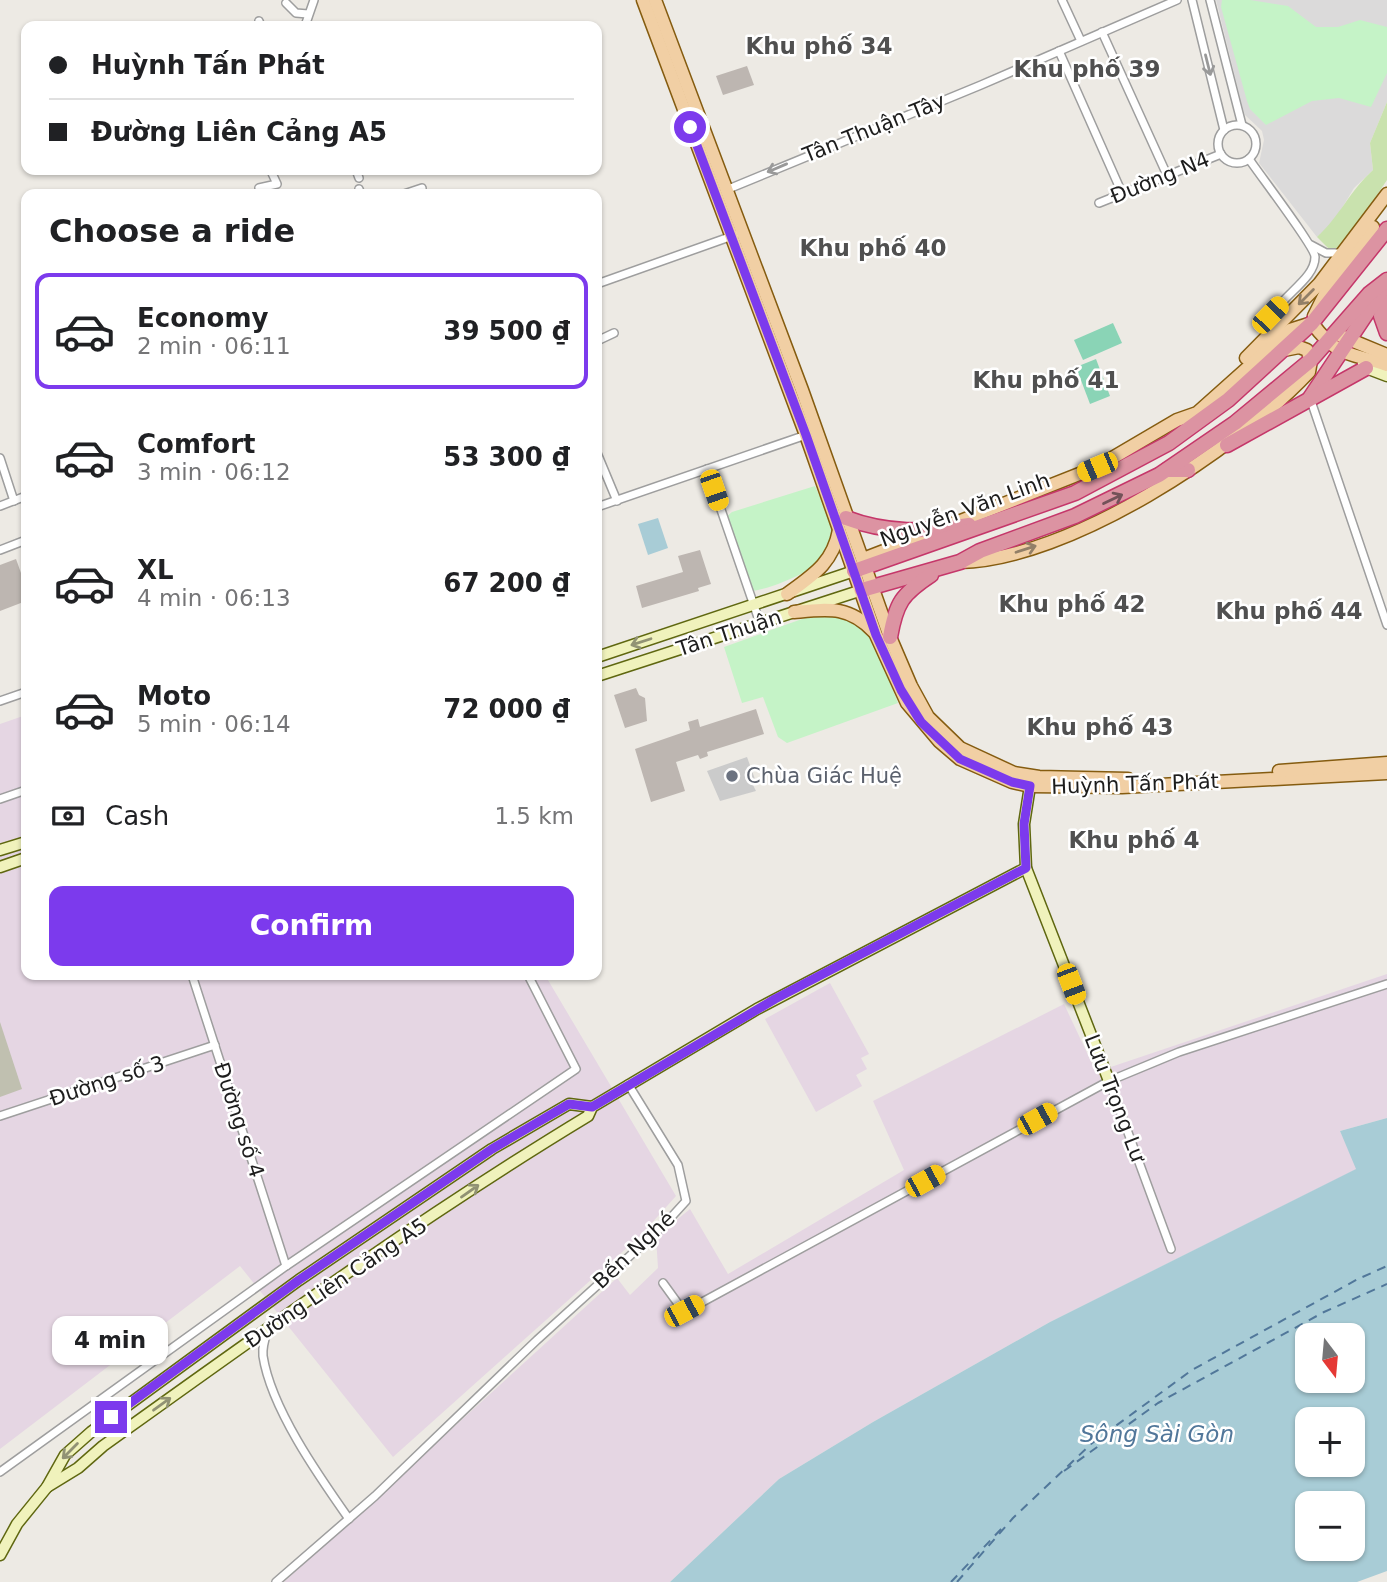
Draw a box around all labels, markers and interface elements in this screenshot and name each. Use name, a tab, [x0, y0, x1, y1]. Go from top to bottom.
district label: Khu phố 34	[745, 33, 893, 59]
text: Huỳnh Tấn Phát	[91, 50, 325, 80]
one-way arrow	[1202, 53, 1215, 76]
district label: Khu phố 39	[1013, 56, 1161, 82]
street label: Tân Thuận Tây	[798, 89, 949, 168]
route start	[674, 111, 706, 143]
text: Đường Liên Cảng A5	[91, 117, 387, 147]
street label: Đường N4	[1107, 147, 1213, 209]
one-way arrow	[767, 162, 788, 175]
text: Choose a ride	[49, 212, 295, 250]
district label: Khu phố 40	[799, 235, 947, 261]
one-way arrow	[1298, 288, 1315, 305]
car	[1248, 293, 1293, 337]
icon: car	[53, 300, 116, 363]
text: Economy	[137, 303, 268, 333]
text: 39 500 ₫	[443, 316, 570, 346]
text: 2 min · 06:11	[137, 333, 291, 359]
district label: Khu phố 41	[972, 367, 1120, 393]
icon: car	[53, 426, 116, 489]
text: Comfort	[137, 429, 255, 459]
text: 53 300 ₫	[443, 442, 570, 472]
car	[1074, 449, 1121, 485]
text: 3 min · 06:12	[137, 459, 291, 485]
car	[698, 467, 731, 513]
street label: Nguyễn Văn Linh	[876, 467, 1053, 552]
one-way arrow	[1102, 491, 1123, 505]
one-way arrow	[1015, 541, 1037, 554]
icon: car	[53, 552, 116, 615]
text: XL	[137, 555, 174, 585]
text: 67 200 ₫	[443, 568, 570, 598]
text: 4 min · 06:13	[137, 585, 291, 611]
district label: Khu phố 42	[998, 591, 1146, 617]
district label: Khu phố 44	[1215, 598, 1363, 624]
street label: Tân Thuận	[673, 605, 784, 662]
one-way arrow	[630, 637, 652, 649]
icon: car	[53, 678, 116, 741]
text: Moto	[137, 681, 211, 711]
text: 72 000 ₫	[443, 694, 570, 724]
text: 5 min · 06:14	[137, 711, 291, 737]
district label: Khu phố 43	[1026, 714, 1174, 740]
place label: Chùa Giác Huệ	[746, 764, 902, 788]
marker: Chùa Giác Huệ	[724, 768, 740, 784]
street label: Huỳnh Tấn Phát	[1051, 769, 1219, 799]
icon: cash	[49, 797, 87, 835]
text: Cash	[105, 801, 169, 831]
text: 1.5 km	[494, 803, 574, 829]
district label: Khu phố 4	[1068, 827, 1200, 853]
button: Confirm	[49, 886, 574, 966]
car	[1054, 961, 1089, 1007]
street label: Lưu Trọng Lư	[1080, 1031, 1151, 1167]
street label: Đường số 3	[46, 1051, 168, 1111]
street label: Đường số 4	[209, 1059, 269, 1181]
car	[1014, 1100, 1061, 1138]
car	[902, 1162, 949, 1200]
one-way arrow	[460, 1184, 479, 1198]
street label: Bến Nghé	[588, 1206, 680, 1294]
street label: Đường Liên Cảng A5	[240, 1213, 432, 1353]
car	[661, 1292, 708, 1330]
callout: 4 min	[53, 1316, 169, 1364]
north arrow	[1295, 1323, 1365, 1393]
map controls	[1295, 1323, 1365, 1561]
text: 4 min	[74, 1327, 146, 1353]
one-way arrow	[152, 1397, 171, 1411]
route end	[95, 1401, 127, 1433]
button: +	[1295, 1407, 1365, 1477]
water label: Sông Sài Gòn	[1080, 1421, 1234, 1447]
one-way arrow	[62, 1443, 79, 1460]
button: −	[1295, 1491, 1365, 1561]

